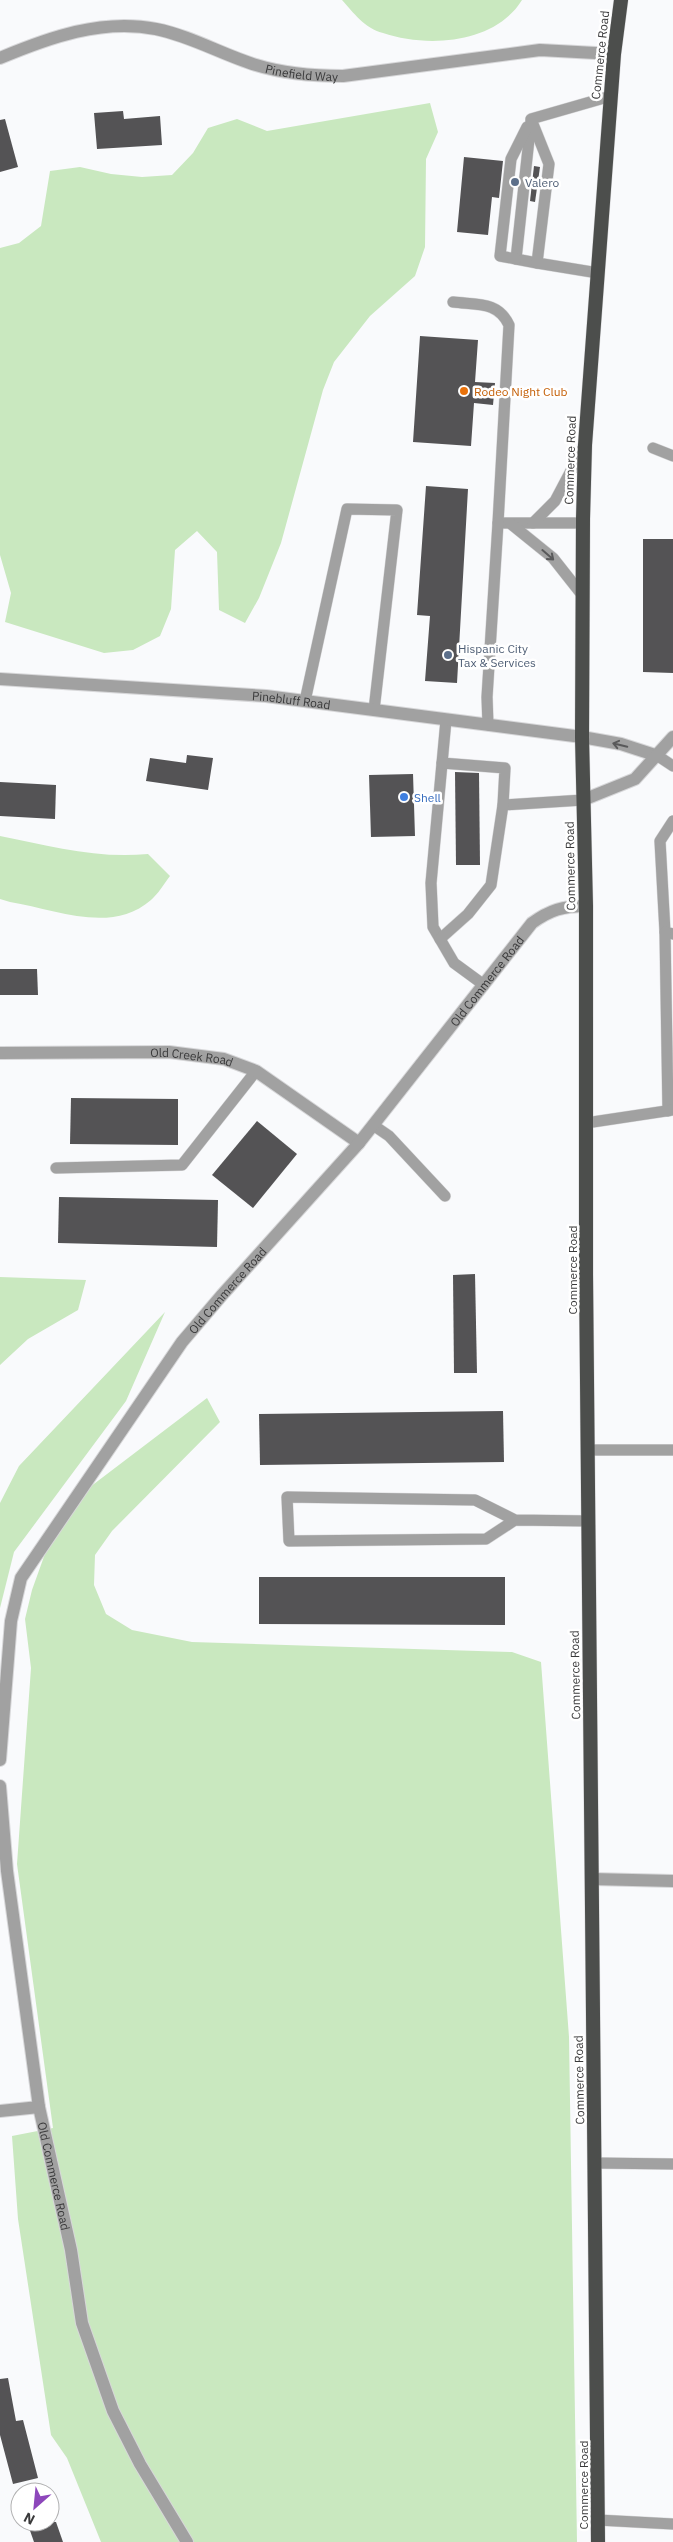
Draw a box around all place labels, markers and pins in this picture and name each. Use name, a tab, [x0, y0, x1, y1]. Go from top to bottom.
place label: Valero	[525, 175, 560, 190]
marker: Valero	[509, 176, 521, 188]
place label: Rodeo Night Club	[474, 384, 568, 399]
marker: Rodeo Night Club	[458, 385, 470, 397]
place label: Hispanic City Tax & Services	[458, 641, 536, 670]
marker: Hispanic City Tax & Services	[442, 649, 454, 661]
place label: Shell	[414, 790, 441, 805]
marker: Shell	[398, 791, 410, 803]

